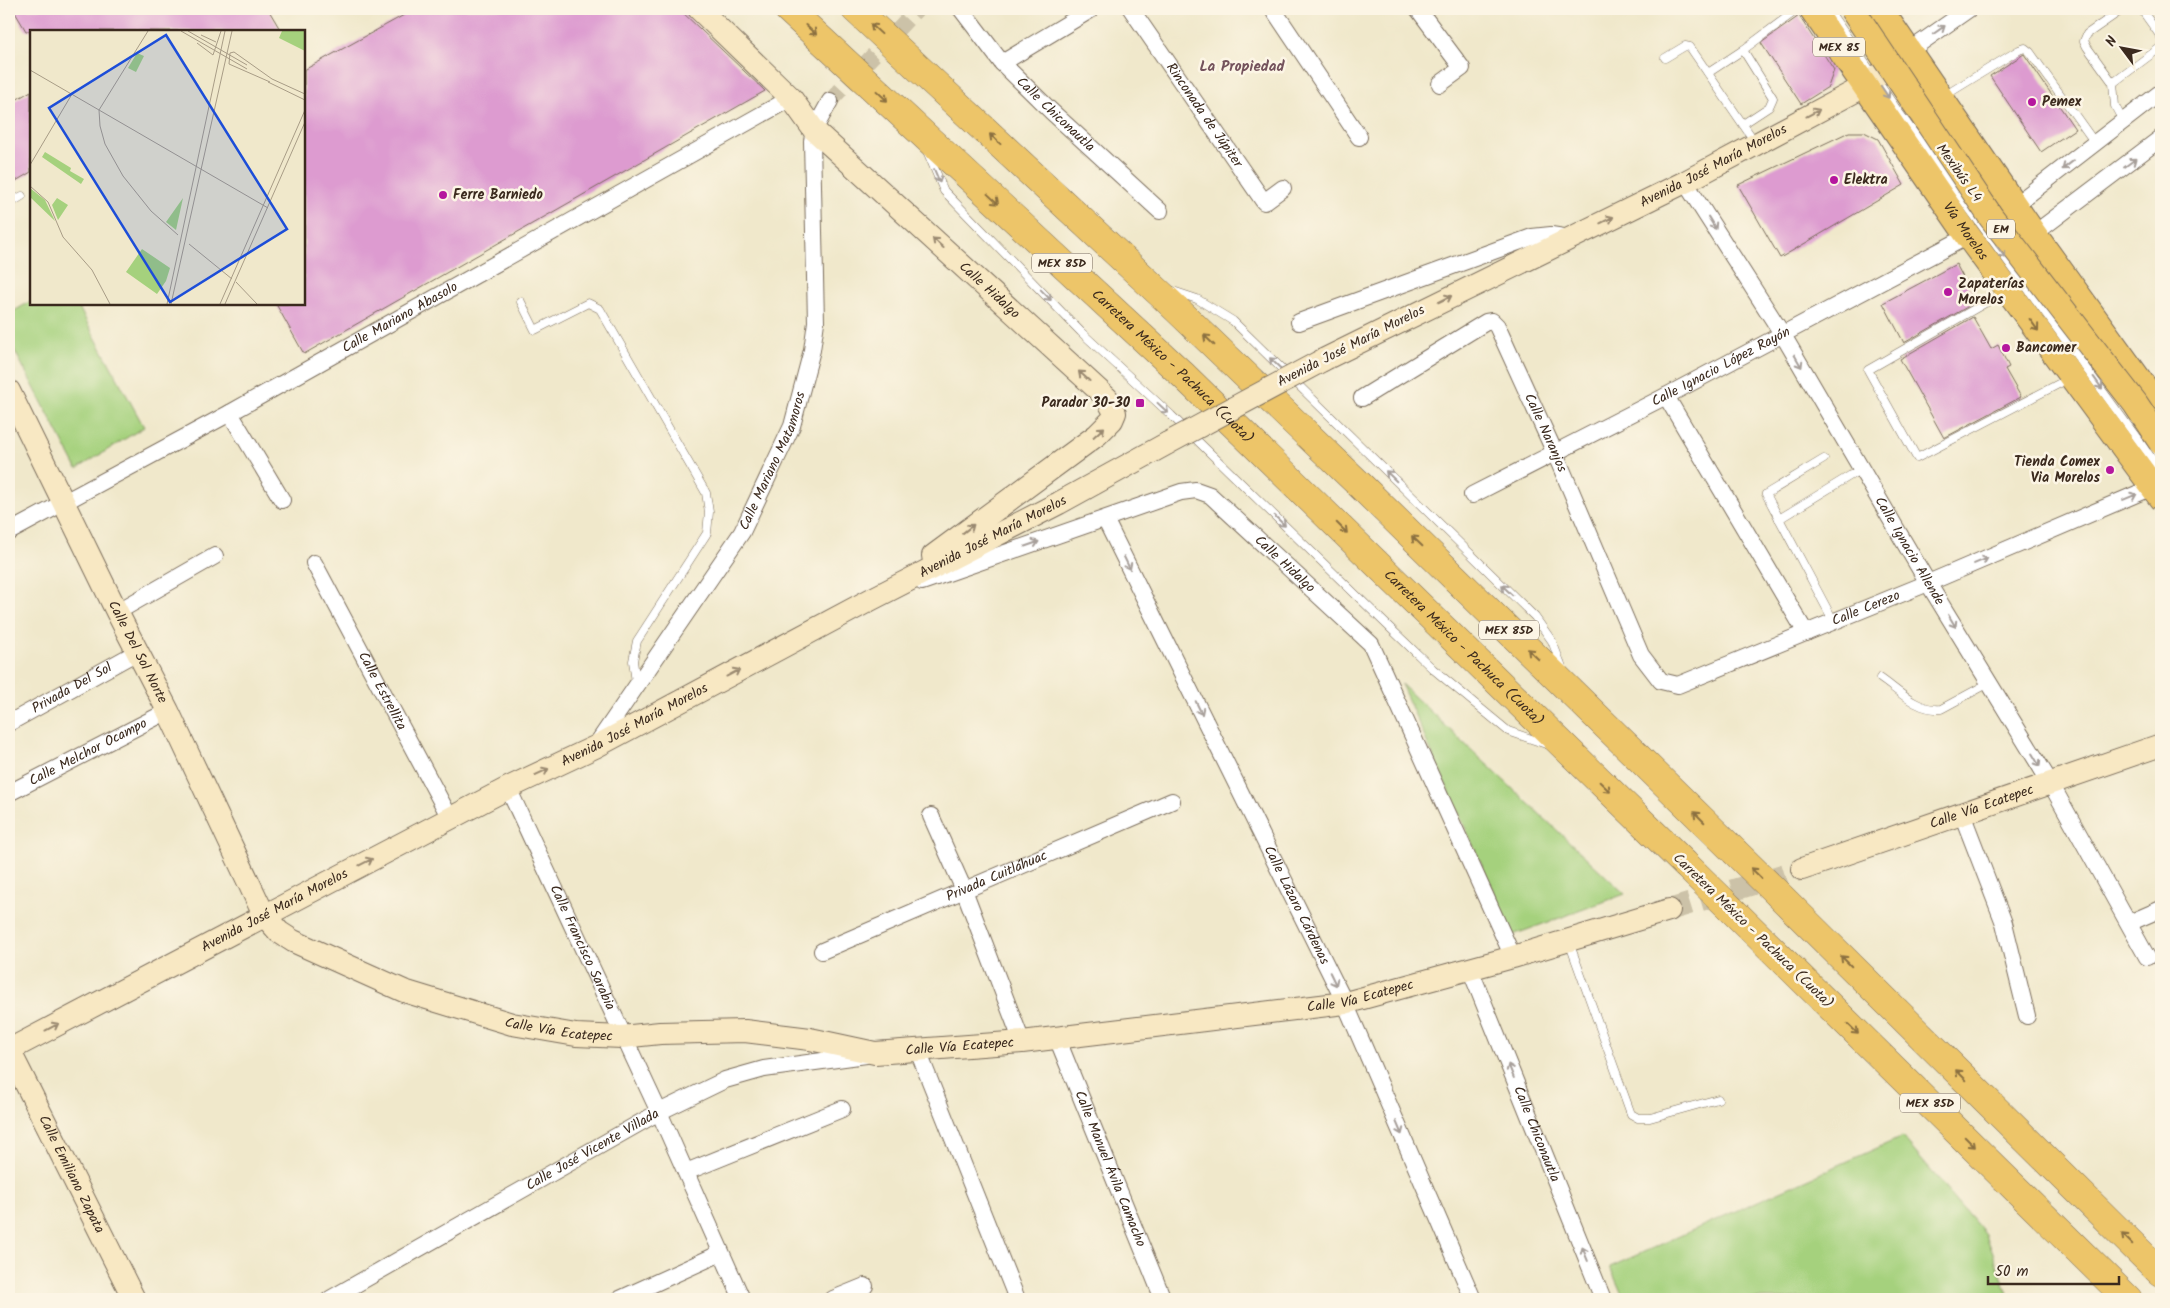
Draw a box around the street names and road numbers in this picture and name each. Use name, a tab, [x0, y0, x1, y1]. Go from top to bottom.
road number: MEX 85	[1813, 38, 1865, 56]
street label: Rinconada de Júpiter	[1160, 58, 1249, 173]
street label: Calle Chiconautla	[1011, 71, 1100, 157]
street label: Avenida José María Morelos	[1636, 119, 1791, 214]
street label: Mexibús L4	[1930, 139, 1988, 207]
street label: Vía Morelos	[1937, 198, 1994, 265]
road number: EM	[1987, 220, 2015, 238]
road number: MEX 85D	[1032, 254, 1092, 272]
street label: Calle Hidalgo	[954, 256, 1025, 324]
street label: Calle Mariano Abasolo	[338, 276, 462, 359]
street label: Carretera México - Pachuca (Cuota)	[1086, 284, 1258, 449]
street label: Avenida José María Morelos	[1273, 299, 1429, 393]
street label: Calle Ignacio López Rayón	[1648, 321, 1794, 413]
street label: Calle Mariano Matamoros	[733, 389, 812, 534]
street label: Calle Naranjos	[1518, 390, 1573, 476]
street label: Avenida José María Morelos	[915, 490, 1071, 584]
street label: Calle Ignacio Allende	[1869, 492, 1951, 610]
street label: Calle Hidalgo	[1249, 530, 1320, 598]
street label: Carretera México - Pachuca (Cuota)	[1378, 565, 1549, 732]
street label: Calle Cerezo	[1828, 585, 1903, 632]
street label: Calle Del Sol Norte	[102, 597, 174, 708]
road number: MEX 85D	[1479, 620, 1539, 640]
street label: Calle Estrellita	[352, 648, 412, 734]
street label: Privada Del Sol	[28, 657, 117, 719]
street label: Avenida José María Morelos	[557, 677, 712, 772]
street label: Calle Melchor Ocampo	[25, 713, 151, 792]
street label: Calle Vía Ecatepec	[1927, 779, 2037, 835]
street label: Calle Lázaro Cárdenas	[1258, 842, 1335, 968]
street label: Privada Cuitláhuac	[943, 845, 1051, 908]
street label: Carretera México - Pachuca (Cuota)	[1668, 848, 1838, 1014]
street label: Avenida José María Morelos	[197, 863, 352, 958]
street label: Calle Francisco Sarabia	[544, 881, 621, 1014]
street label: Calle Vía Ecatepec	[1306, 974, 1416, 1018]
street label: Calle Vía Ecatepec	[502, 1011, 613, 1048]
street label: Calle Vía Ecatepec	[905, 1032, 1015, 1062]
street label: Calle Chiconautla	[1507, 1083, 1566, 1185]
street label: Calle Manuel Ávila Camacho	[1068, 1087, 1152, 1250]
road number: MEX 85D	[1900, 1094, 1960, 1112]
street label: Calle José Vicente Villada	[522, 1103, 663, 1196]
street label: Calle Emiliano Zapata	[32, 1111, 110, 1237]

